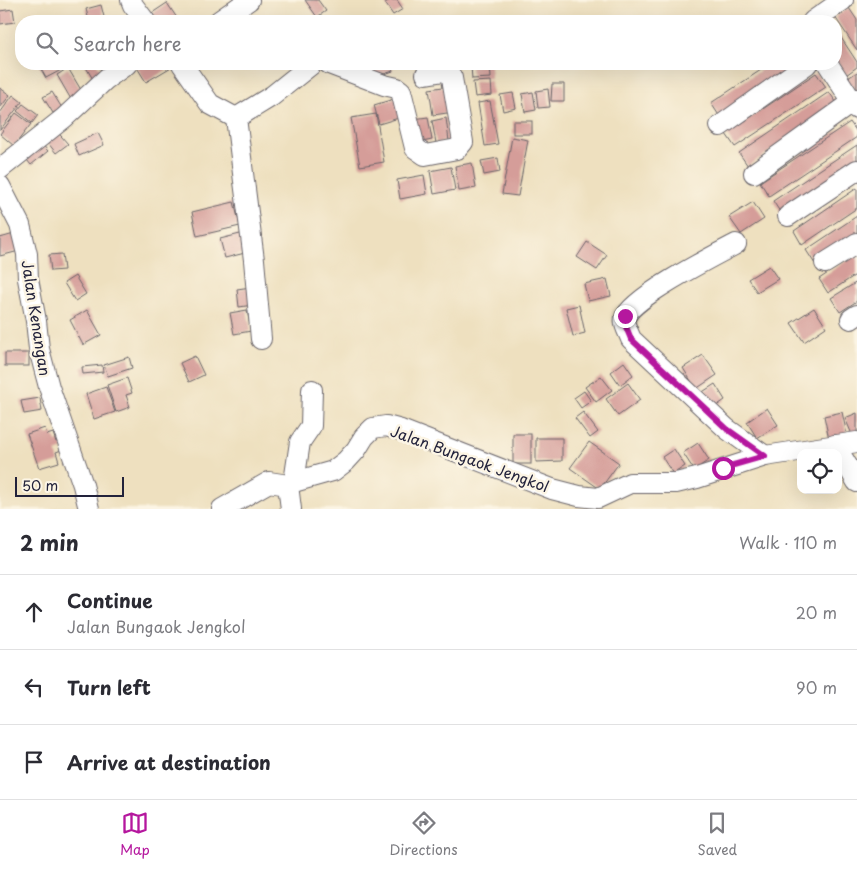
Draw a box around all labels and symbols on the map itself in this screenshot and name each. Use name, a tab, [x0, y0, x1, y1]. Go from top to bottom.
street label: Jalan Kenangan	[17, 259, 57, 377]
route end	[614, 305, 637, 328]
street label: Jalan Bungaok Jengkol	[387, 419, 553, 497]
route start	[712, 457, 735, 480]
scale bar	[15, 474, 124, 497]

